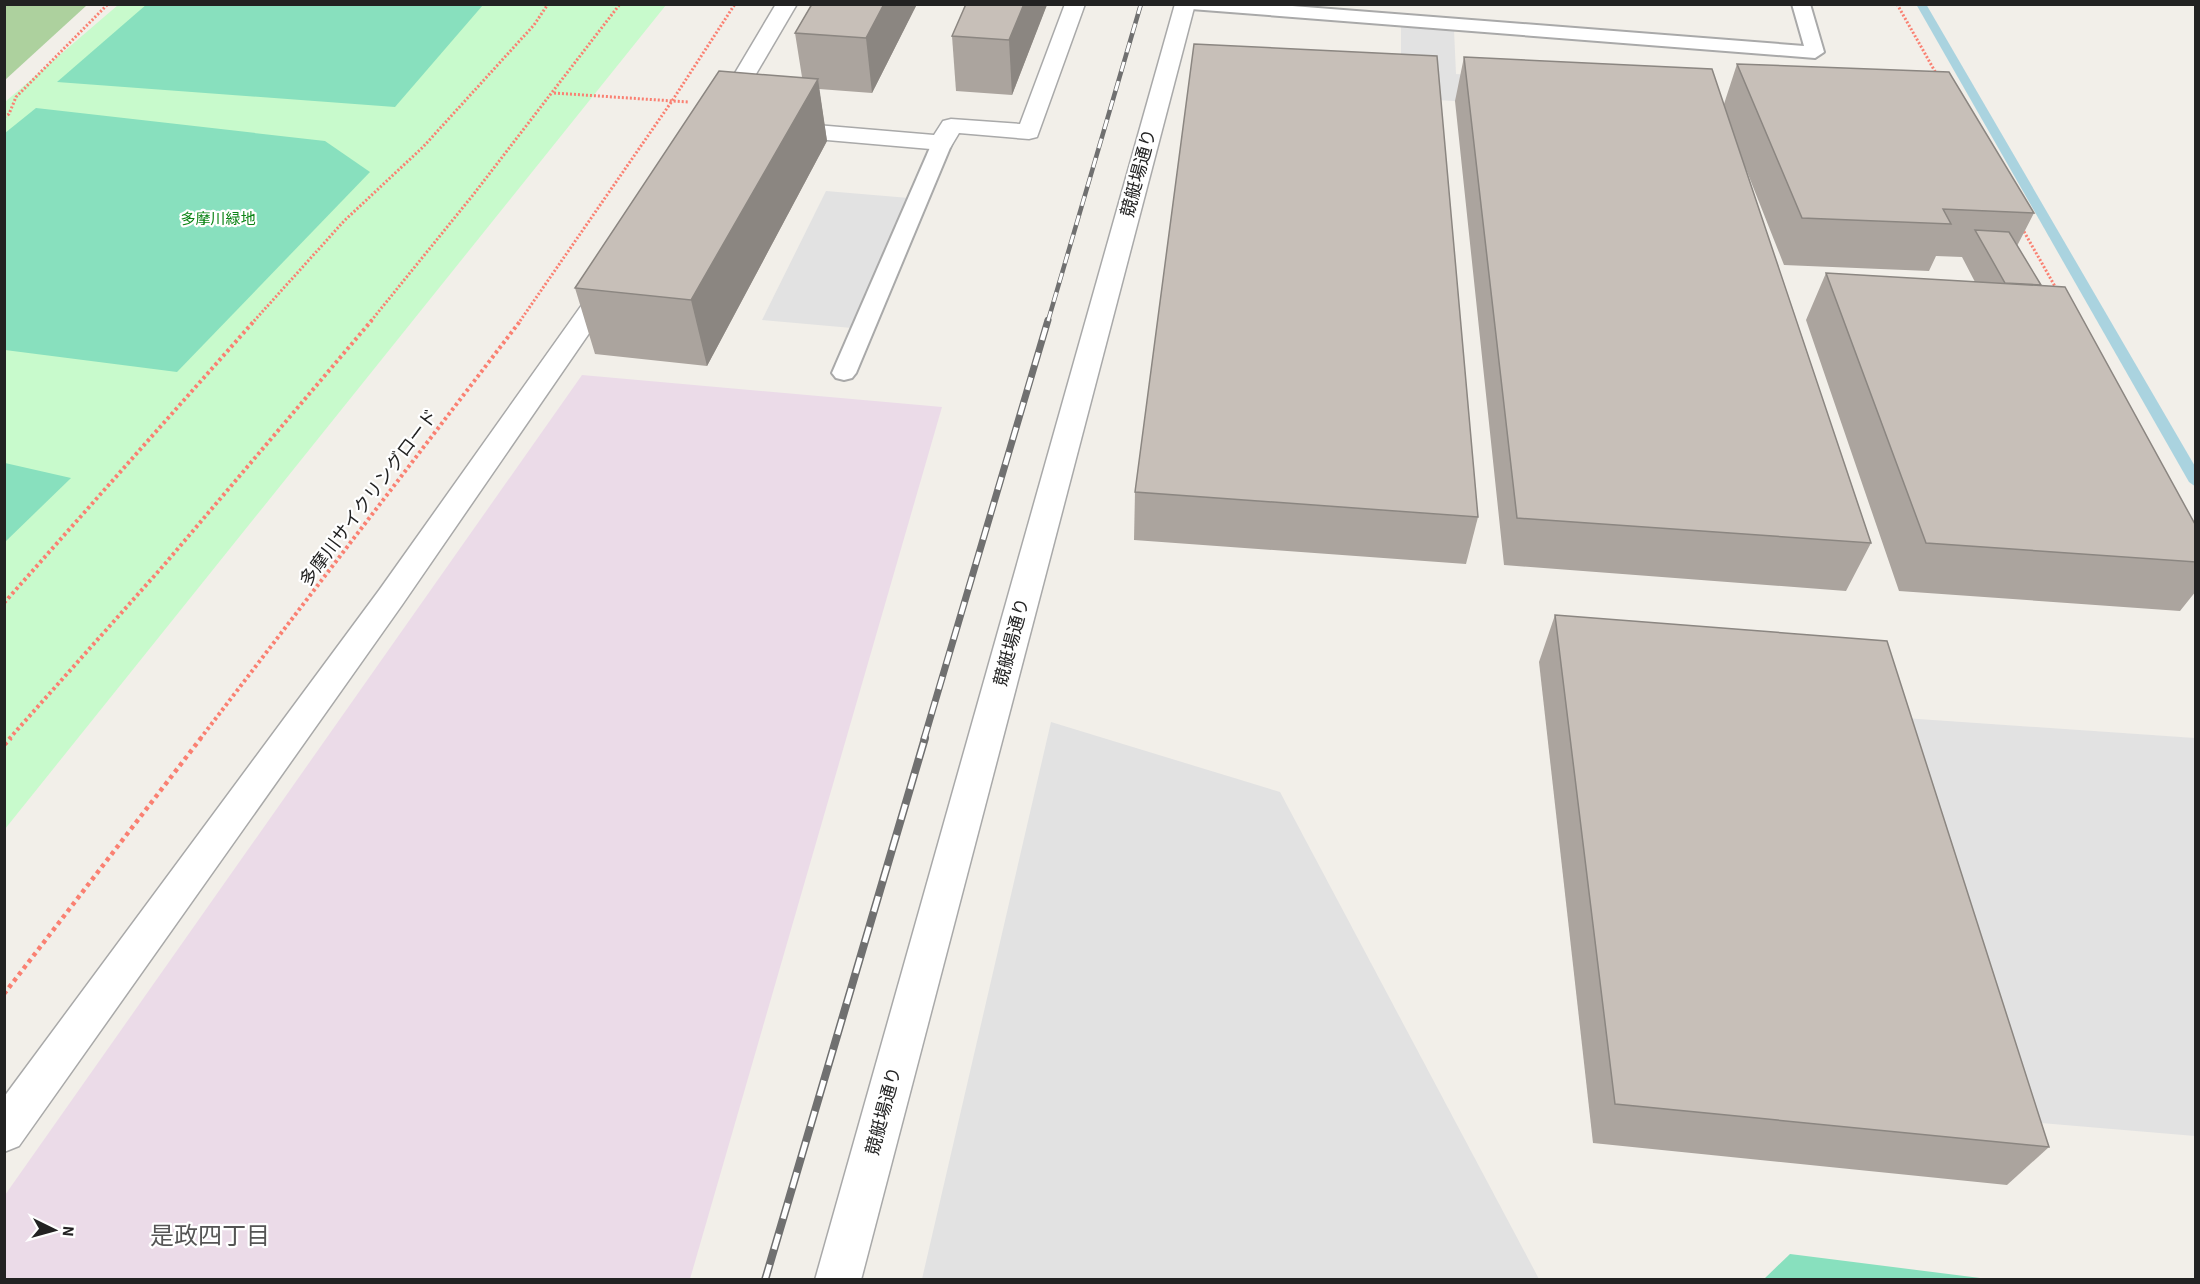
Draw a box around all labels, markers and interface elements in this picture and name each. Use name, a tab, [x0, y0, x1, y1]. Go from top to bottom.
street label: 競艇場通り	[1115, 126, 1163, 220]
park label: 多摩川緑地	[180, 209, 256, 230]
street label: 多摩川サイクリングロード	[294, 404, 444, 592]
street label: 競艇場通り	[988, 595, 1036, 689]
street label: 競艇場通り	[860, 1064, 908, 1158]
north arrow	[24, 1200, 84, 1260]
district label: 是政四丁目	[150, 1219, 270, 1254]
text: N	[57, 1225, 79, 1237]

